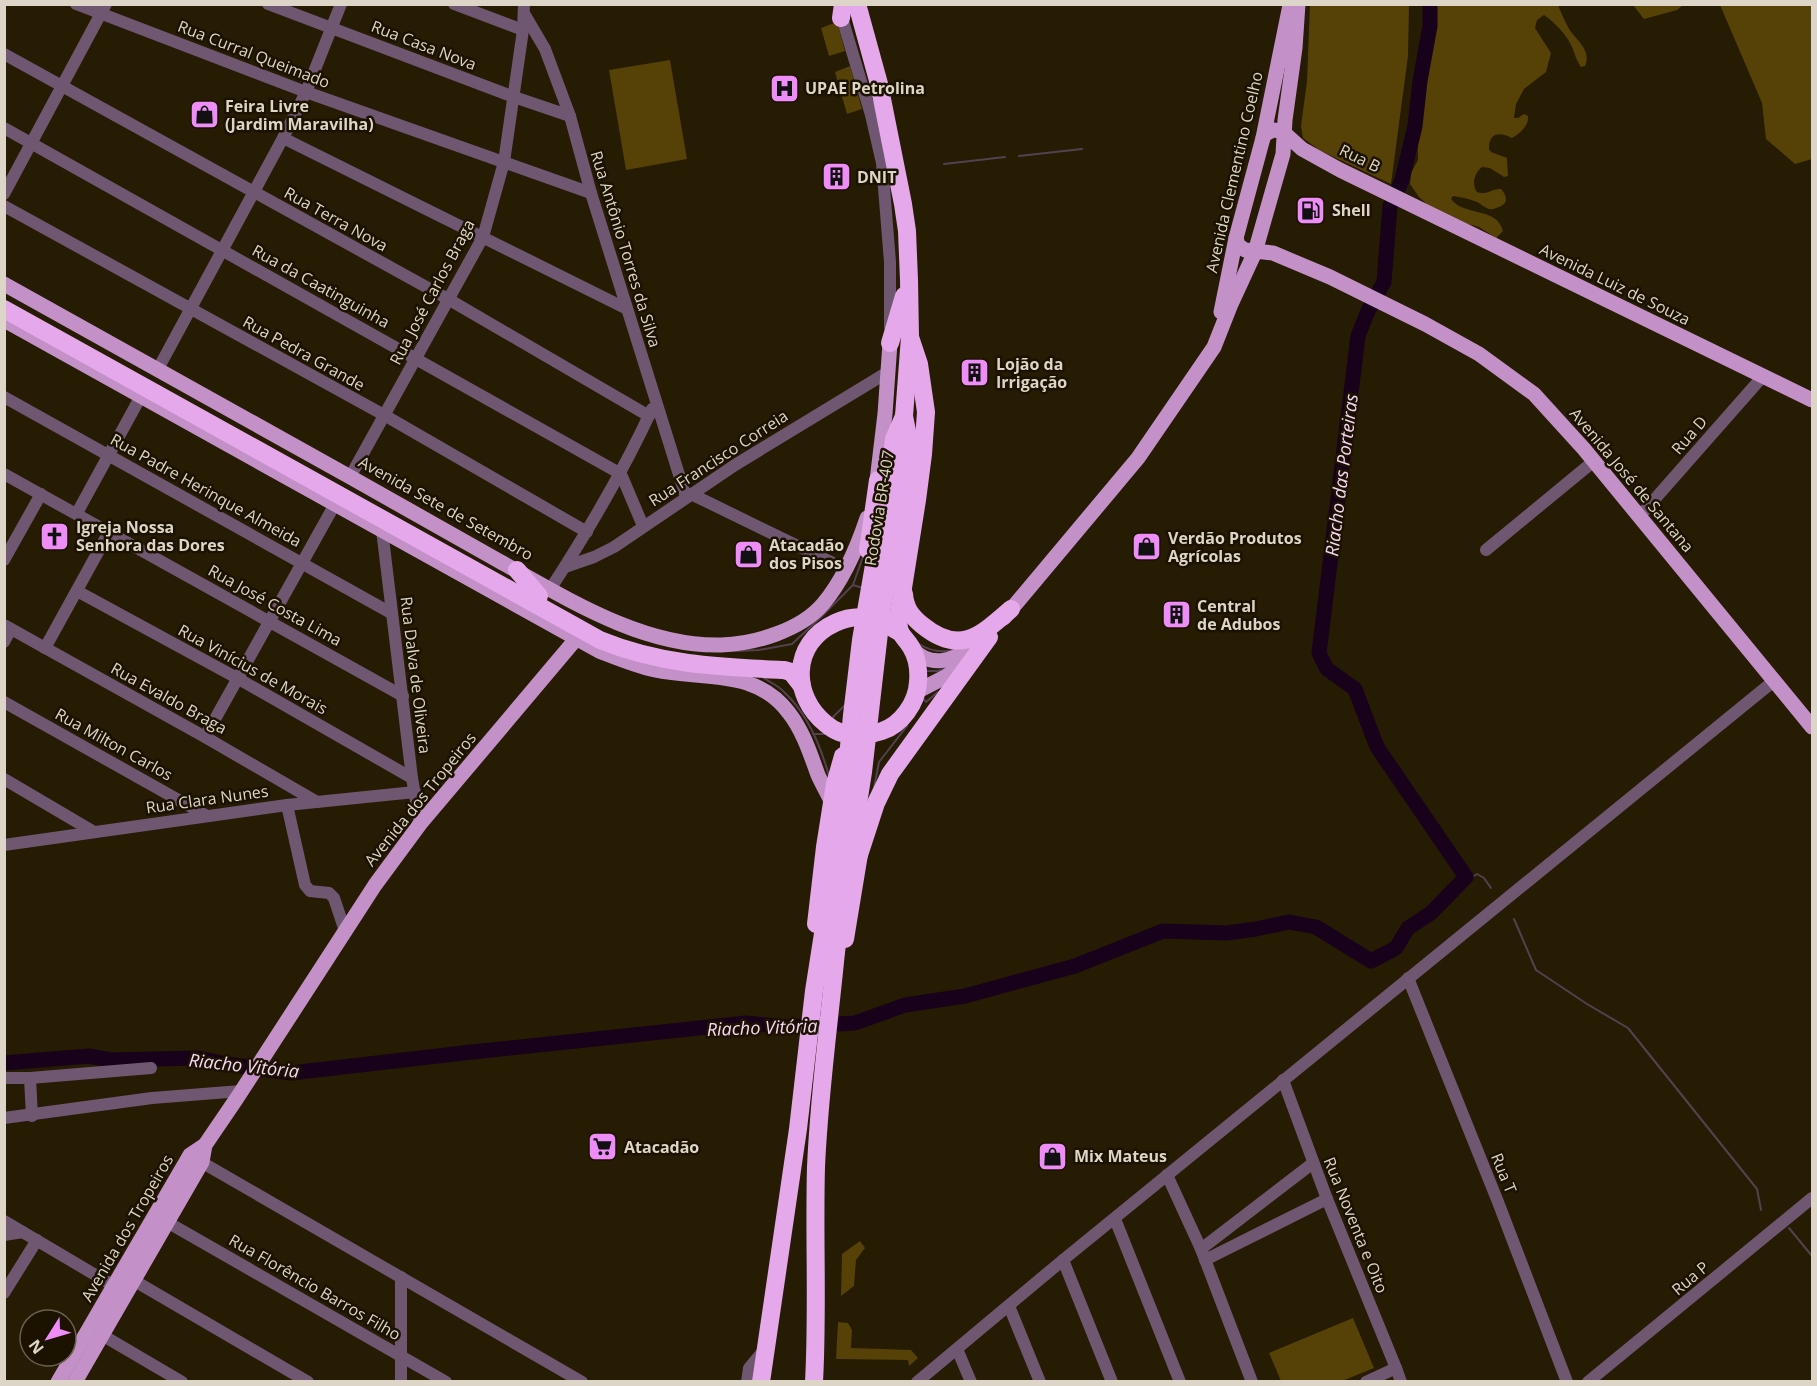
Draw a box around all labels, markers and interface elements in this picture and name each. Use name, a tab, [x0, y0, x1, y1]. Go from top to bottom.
street label: Rua Curral Queimado	[175, 15, 333, 93]
street label: Rua Casa Nova	[368, 15, 480, 75]
street label: Avenida Clementino Coelho	[1200, 69, 1268, 275]
hospital icon: UPAE Petrolina	[768, 72, 800, 104]
place label: UPAE Petrolina	[805, 77, 925, 99]
place label: Feira Livre (Jardim Maravilha)	[225, 95, 374, 135]
shop icon: Feira Livre (Jardim Maravilha)	[188, 99, 220, 131]
street label: Rua B	[1336, 139, 1384, 177]
street label: Rua Antônio Torres da Silva	[586, 148, 666, 350]
building icon: DNIT	[820, 161, 852, 193]
place label: DNIT	[857, 166, 896, 188]
street label: Rua Terra Nova	[280, 181, 392, 257]
fuel station icon: Shell	[1295, 194, 1327, 226]
place label: Shell	[1332, 199, 1371, 221]
street label: Rua José Carlos Braga	[384, 215, 480, 369]
street label: Avenida Luiz de Souza	[1536, 238, 1694, 330]
street label: Rua da Caatinguinha	[248, 239, 394, 333]
street label: Rua Pedra Grande	[239, 310, 369, 396]
place label: Lojão da Irrigação	[996, 353, 1067, 393]
building icon: Lojão da Irrigação	[959, 357, 991, 389]
water label: Riacho das Porteiras	[1319, 392, 1363, 558]
street label: Avenida José de Santana	[1565, 403, 1699, 557]
street label: Rua Francisco Correia	[644, 405, 792, 511]
street label: Rua D	[1666, 411, 1712, 459]
street label: Rua Padre Herinque Almeida	[107, 428, 305, 552]
street label: Rodovia BR-407	[859, 449, 899, 567]
street label: Avenida Sete de Setembro	[355, 451, 537, 565]
place label: Igreja Nossa Senhora das Dores	[76, 516, 225, 556]
church icon: Igreja Nossa Senhora das Dores	[39, 520, 71, 552]
place label: Verdão Produtos Agrícolas	[1168, 527, 1302, 567]
shop icon: Verdão Produtos Agrícolas	[1131, 531, 1163, 563]
place label: Atacadão dos Pisos	[769, 534, 844, 574]
shop icon: Atacadão dos Pisos	[732, 538, 764, 570]
street label: Rua José Costa Lima	[204, 559, 346, 651]
street label: Rua Dalva de Oliveira	[395, 595, 437, 755]
place label: Central de Adubos	[1197, 595, 1280, 635]
building icon: Central de Adubos	[1160, 599, 1192, 631]
street label: Rua Vinícius de Morais	[174, 619, 332, 719]
street label: Rua Evaldo Braga	[107, 657, 231, 739]
street label: Rua Milton Carlos	[51, 703, 177, 785]
street label: Avenida dos Tropeiros	[359, 727, 481, 871]
street label: Rua Clara Nunes	[144, 780, 270, 818]
water label: Riacho Vitória	[706, 1013, 818, 1041]
water label: Riacho Vitória	[188, 1047, 300, 1083]
supermarket icon: Atacadão	[587, 1131, 619, 1163]
place label: Atacadão	[624, 1136, 699, 1158]
shop icon: Mix Mateus	[1037, 1140, 1069, 1172]
place label: Mix Mateus	[1074, 1145, 1167, 1167]
street label: Avenida dos Tropeiros	[76, 1150, 178, 1306]
street label: Rua T	[1486, 1150, 1522, 1197]
street label: Rua Noventa e Oito	[1319, 1154, 1393, 1296]
street label: Rua Florêncio Barros Filho	[225, 1229, 405, 1345]
street label: Rua P	[1667, 1256, 1713, 1300]
north arrow	[18, 1308, 78, 1368]
text: N	[23, 1335, 49, 1359]

